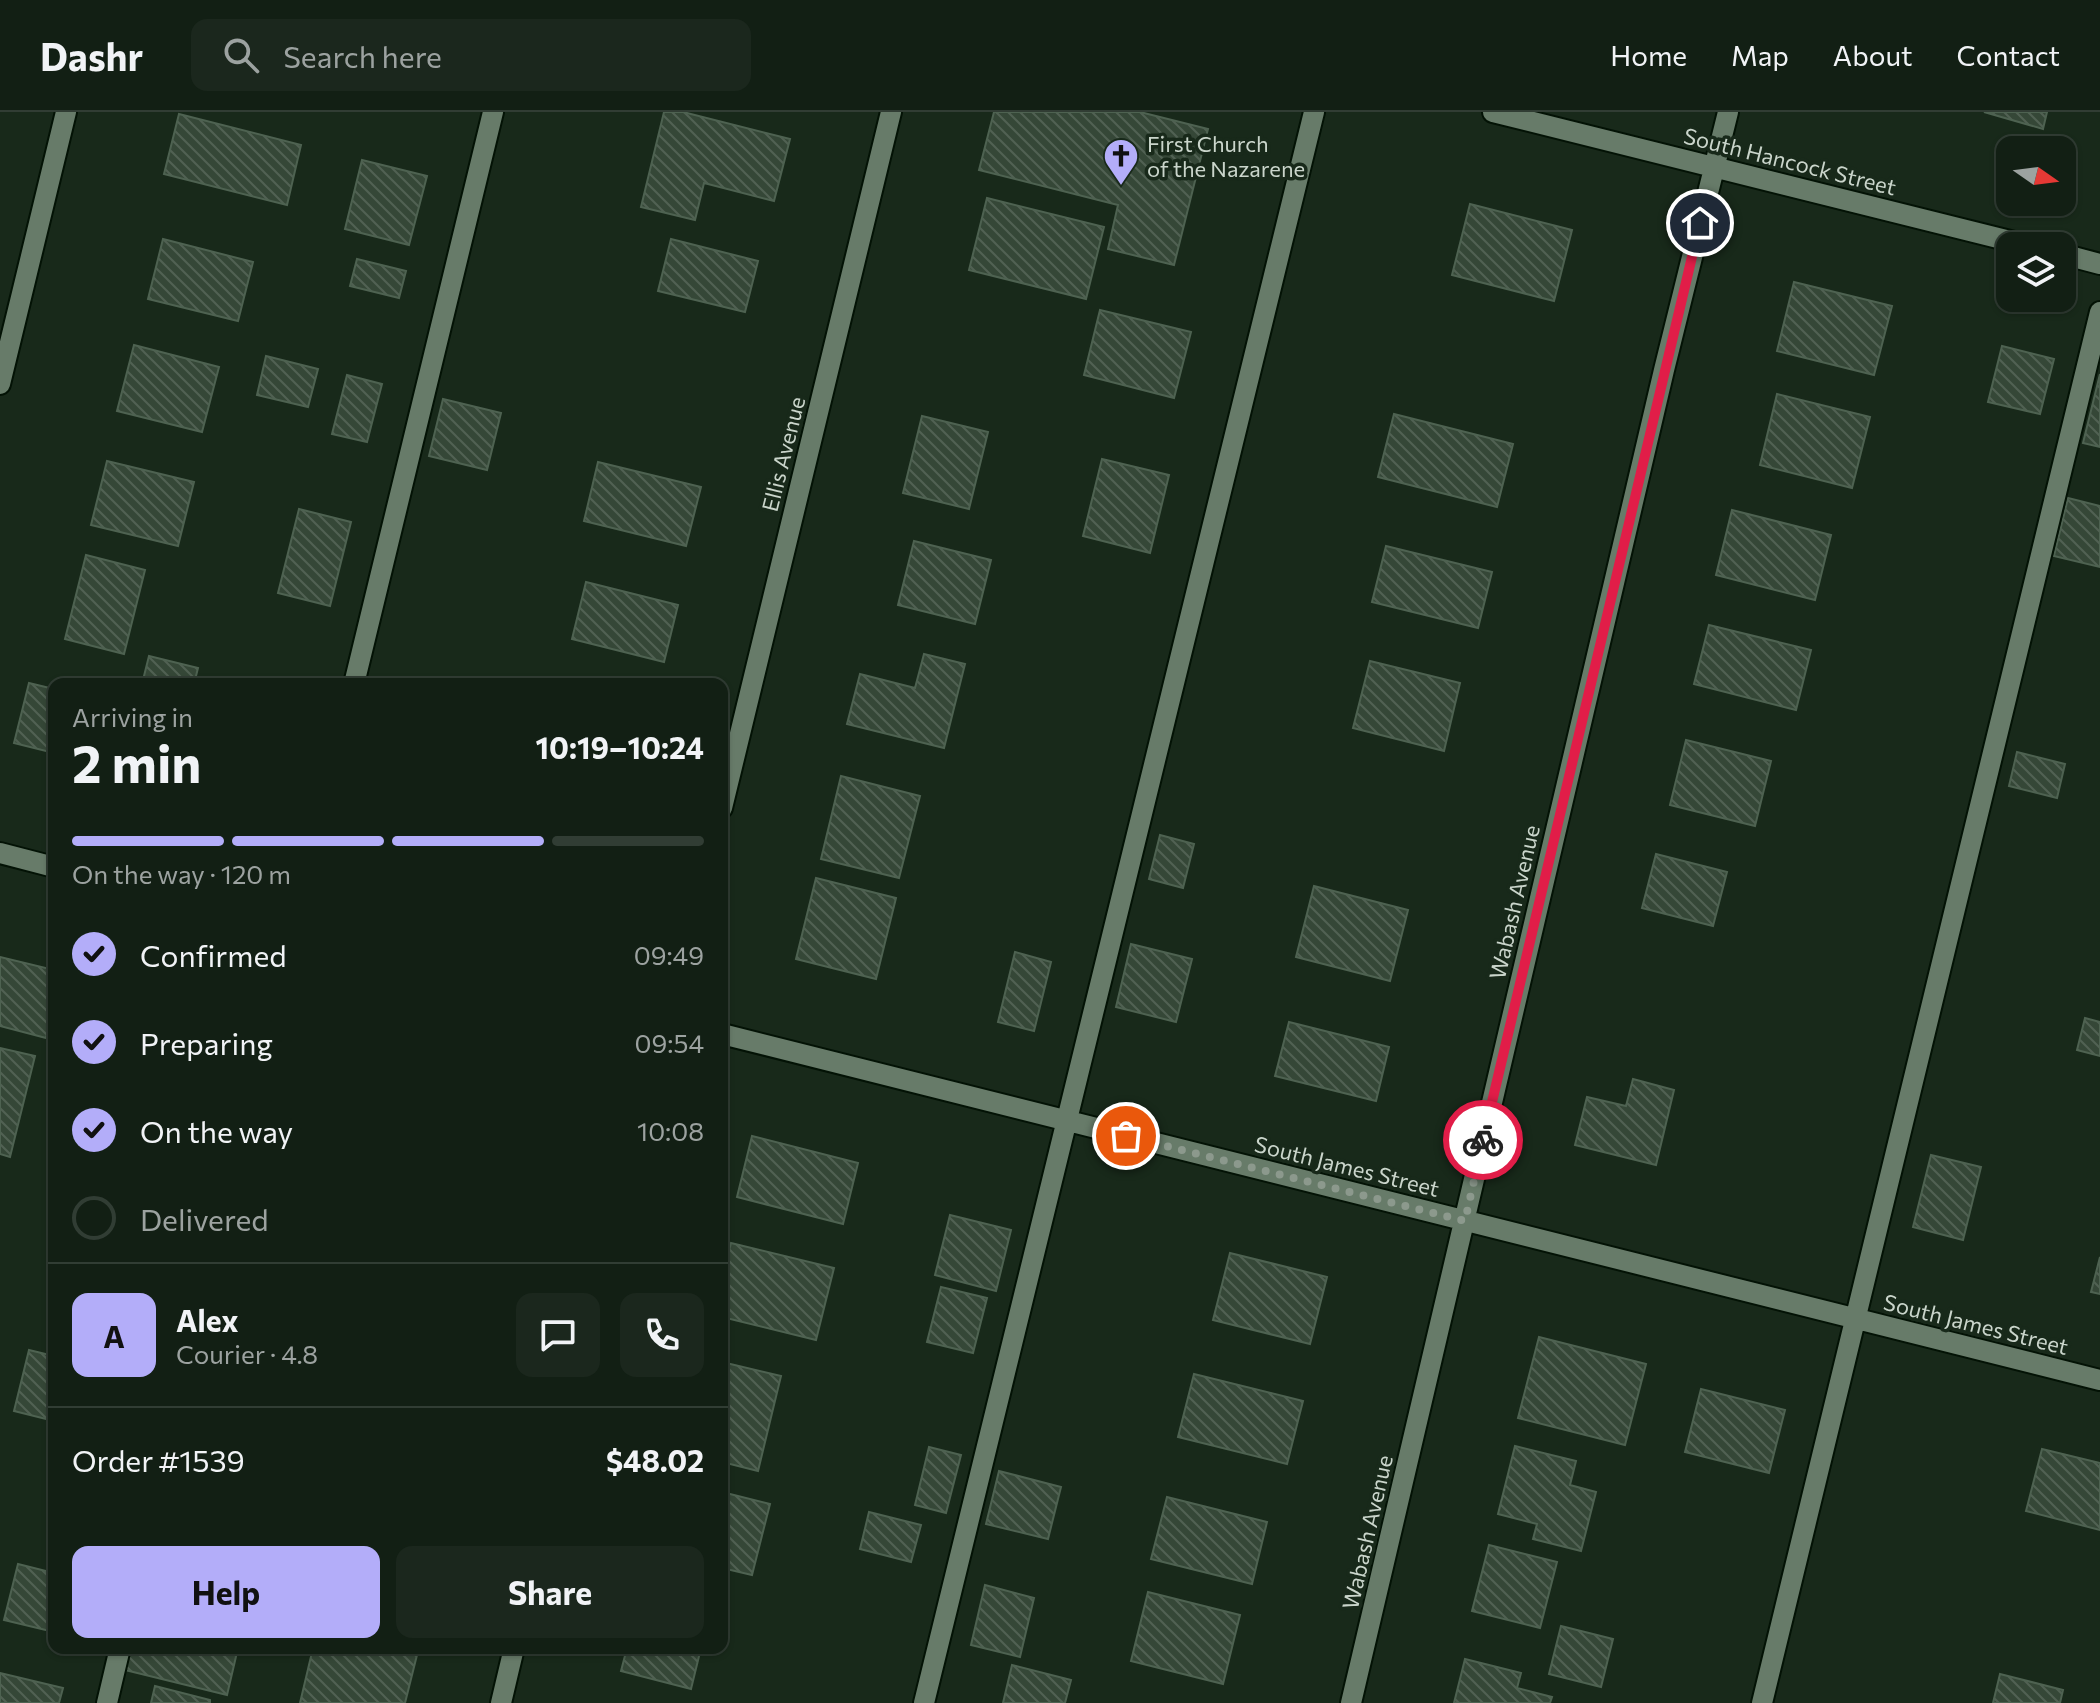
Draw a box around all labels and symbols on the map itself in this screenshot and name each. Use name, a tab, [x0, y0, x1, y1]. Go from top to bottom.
street label: South Hancock Street	[1681, 122, 1899, 200]
place label: First Church of the Nazarene	[1147, 130, 1305, 182]
north arrow	[1996, 136, 2076, 216]
church icon: First Church of the Nazarene	[1102, 137, 1140, 187]
pin	[1666, 189, 1734, 257]
street label: Ellis Avenue	[756, 394, 810, 514]
street label: Wabash Avenue	[1483, 822, 1545, 982]
courier	[1443, 1100, 1523, 1180]
pin	[1092, 1102, 1160, 1170]
street label: South James Street	[1252, 1130, 1442, 1202]
street label: South James Street	[1881, 1288, 2071, 1360]
street label: Wabash Avenue	[1336, 1452, 1398, 1612]

